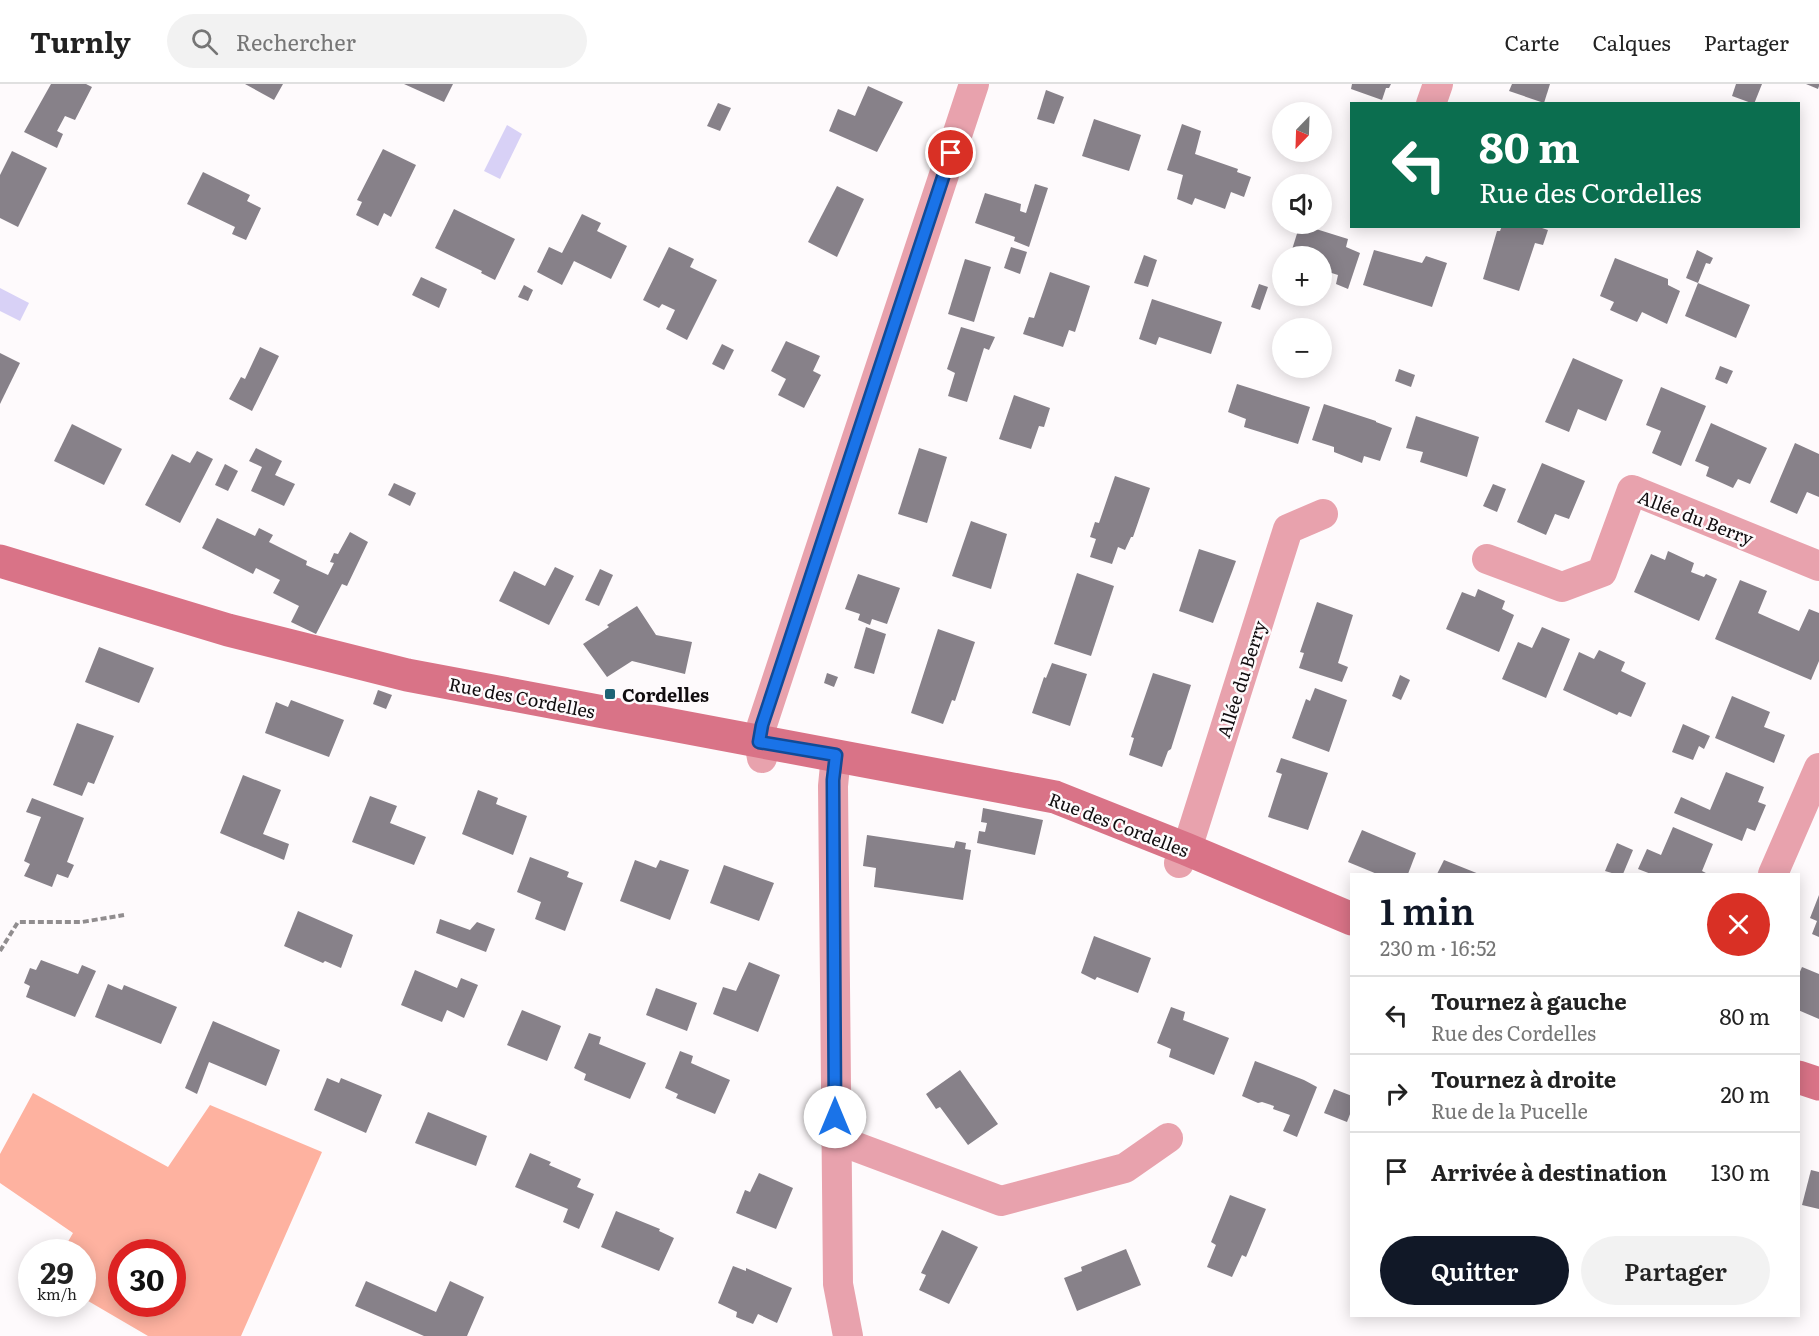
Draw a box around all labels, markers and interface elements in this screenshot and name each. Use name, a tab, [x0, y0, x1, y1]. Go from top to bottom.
search box	[167, 14, 587, 68]
text: Turnly	[30, 20, 131, 62]
icon: search	[188, 25, 221, 58]
text: Rechercher	[236, 25, 356, 58]
text: Carte	[1505, 26, 1559, 57]
text: Calques	[1592, 26, 1671, 57]
text: Partager	[1704, 26, 1789, 57]
north arrow	[1272, 102, 1332, 162]
map controls	[1272, 102, 1332, 378]
text: 80 m	[1479, 114, 1580, 176]
icon: left	[1380, 126, 1458, 204]
pin	[925, 127, 976, 178]
icon: arrive	[934, 136, 967, 169]
text: Rue des Cordelles	[1479, 171, 1702, 211]
button: sound	[1272, 174, 1332, 234]
button: +	[1272, 246, 1332, 306]
button: −	[1272, 318, 1332, 378]
street label: Allée du Berry	[1634, 483, 1758, 552]
street label: Allée du Berry	[1209, 616, 1273, 741]
street label: Rue des Cordelles	[447, 670, 597, 724]
place label: Cordelles	[622, 681, 709, 708]
marker: Cordelles	[603, 687, 617, 701]
street label: Rue des Cordelles	[1045, 785, 1193, 863]
text: 1 min	[1380, 883, 1475, 936]
button: close	[1707, 893, 1770, 956]
text: 230 m · 16:52	[1380, 932, 1496, 962]
text: Tournez à gauche	[1431, 984, 1627, 1017]
icon: left	[1380, 999, 1413, 1032]
text: 80 m	[1719, 999, 1770, 1032]
text: Rue des Cordelles	[1431, 1017, 1596, 1047]
text: Tournez à droite	[1431, 1062, 1616, 1095]
icon: right	[1380, 1077, 1413, 1110]
text: 20 m	[1720, 1077, 1770, 1110]
position arrow	[803, 1085, 867, 1149]
text: Rue de la Pucelle	[1431, 1095, 1588, 1125]
icon: arrive	[1380, 1155, 1413, 1188]
text: Arrivée à destination	[1431, 1155, 1667, 1188]
text: 130 m	[1711, 1155, 1770, 1188]
button: Quitter	[1380, 1236, 1569, 1305]
button: Partager	[1581, 1236, 1770, 1305]
speed limit sign: 30	[108, 1239, 186, 1317]
text: 29	[40, 1249, 74, 1293]
text: km/h	[37, 1282, 77, 1305]

